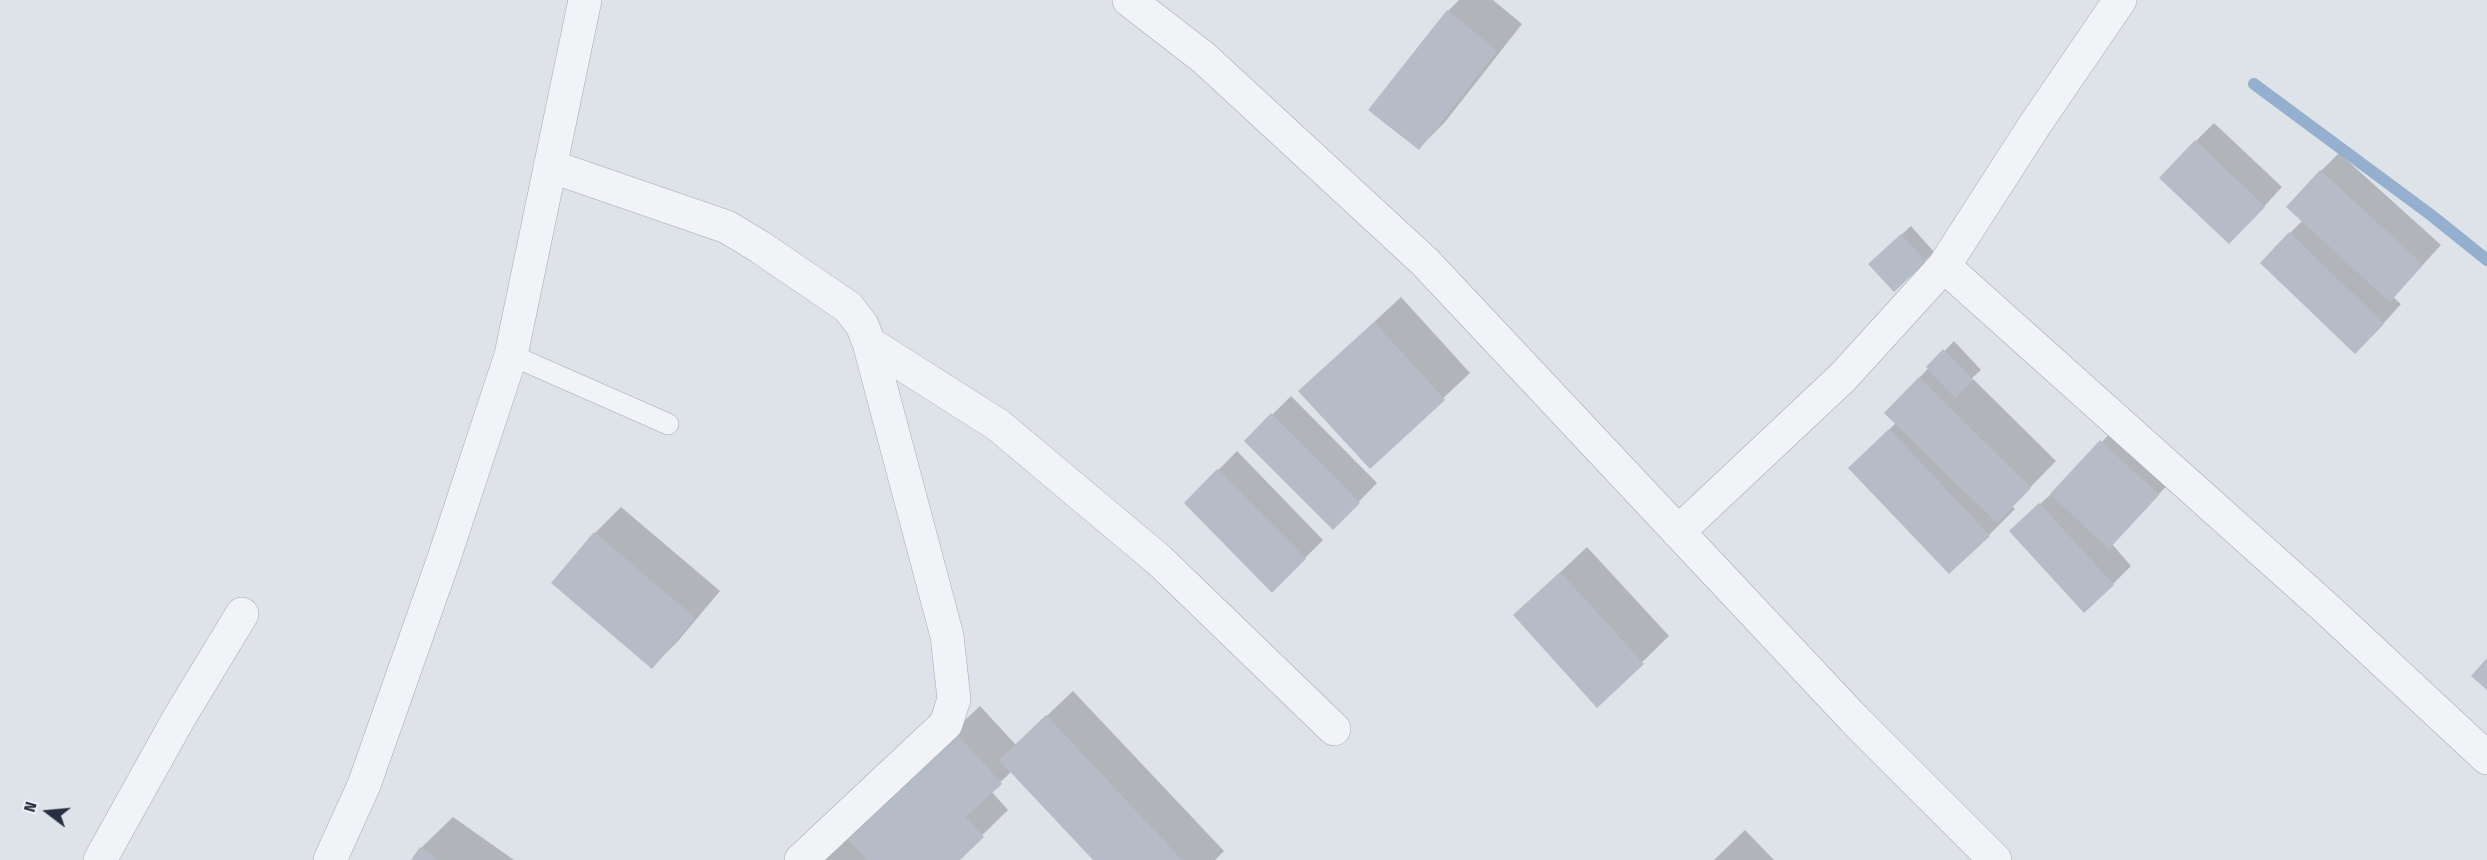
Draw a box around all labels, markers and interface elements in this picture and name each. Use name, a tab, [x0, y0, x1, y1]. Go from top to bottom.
north arrow	[18, 782, 78, 842]
text: N	[20, 800, 41, 814]

